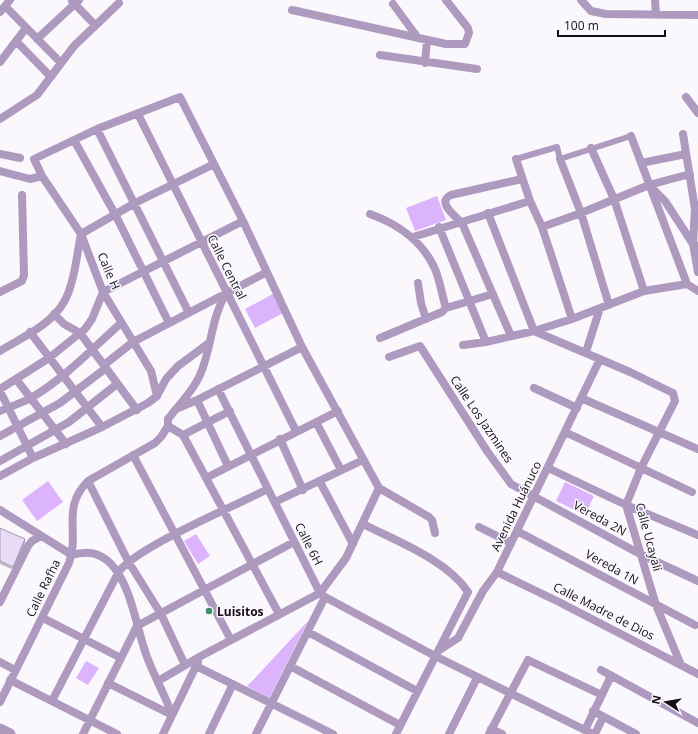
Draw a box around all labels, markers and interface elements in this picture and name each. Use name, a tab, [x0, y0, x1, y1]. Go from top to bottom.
scale bar	[558, 12, 665, 38]
text: 100 m	[564, 17, 599, 34]
street label: Calle Central	[203, 232, 251, 302]
street label: Calle H	[94, 250, 124, 292]
street label: Calle Los Jazmines	[446, 372, 518, 466]
street label: Avenida Huánuco	[487, 458, 545, 554]
street label: Vereda 2N	[570, 496, 630, 540]
street label: Calle Ucayali	[632, 501, 666, 573]
street label: Calle 6H	[291, 520, 327, 568]
street label: Vereda 1N	[582, 545, 642, 589]
street label: Calle Rafha	[22, 556, 64, 620]
street label: Calle Madre de Dios	[550, 578, 658, 644]
place label: Luisitos	[217, 603, 264, 620]
marker: Luisitos	[204, 606, 214, 616]
north arrow	[646, 682, 686, 722]
text: N	[647, 694, 664, 706]

